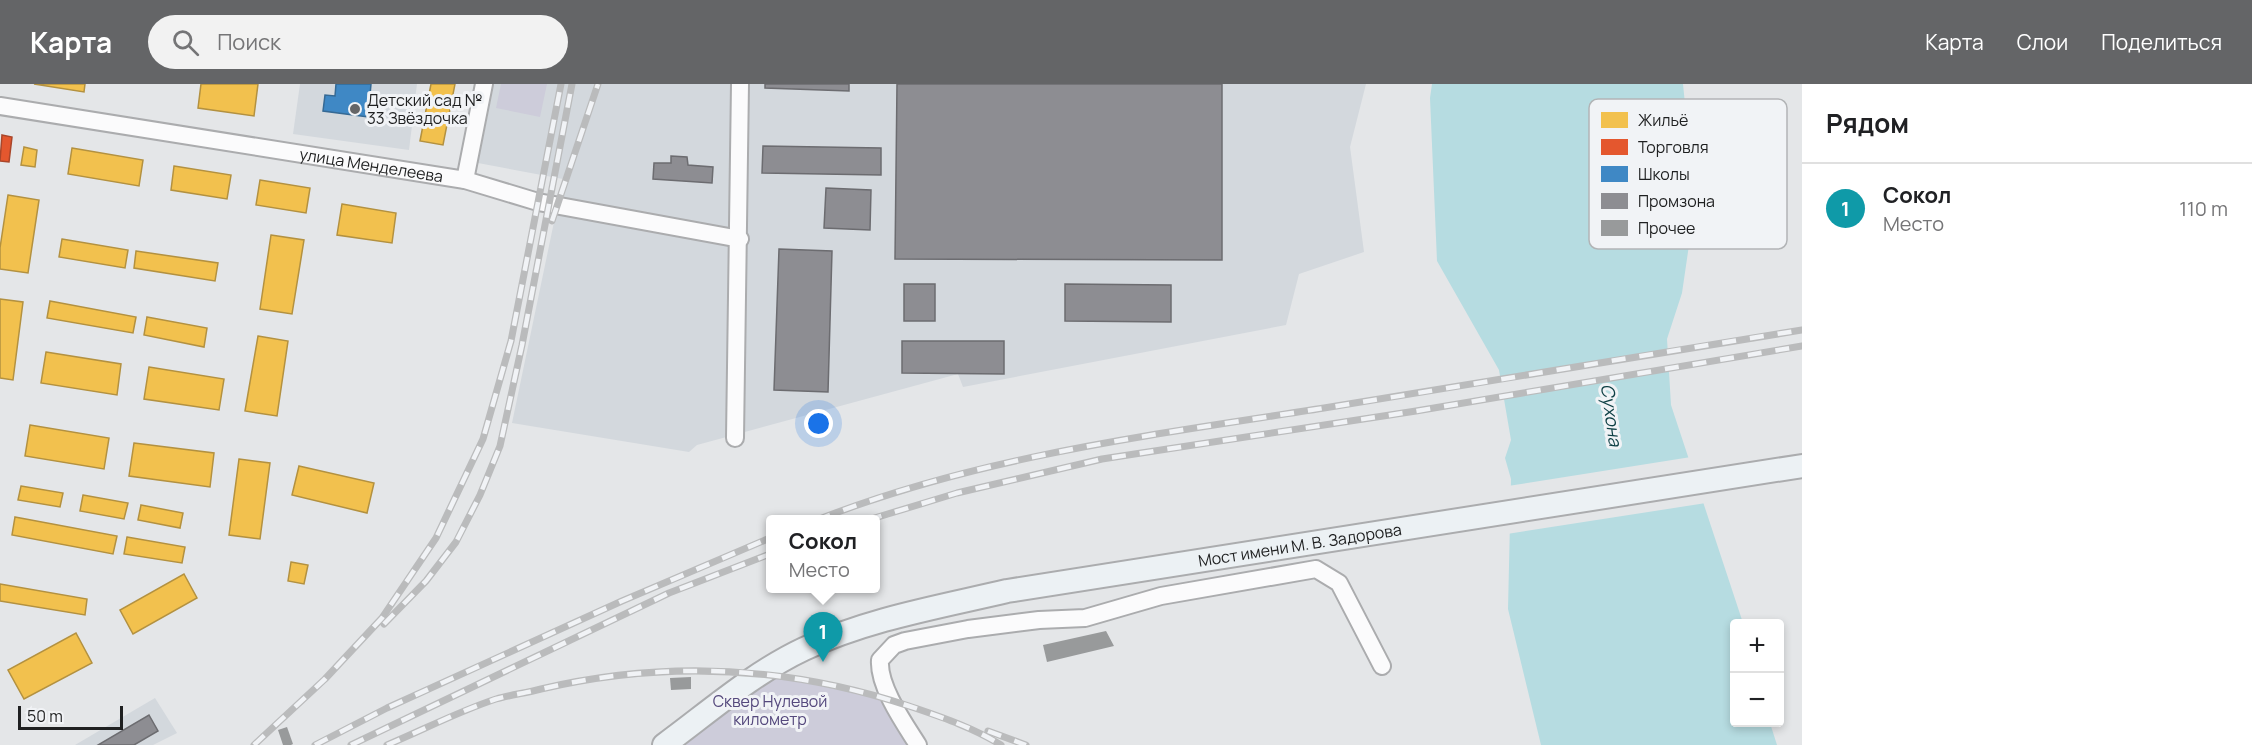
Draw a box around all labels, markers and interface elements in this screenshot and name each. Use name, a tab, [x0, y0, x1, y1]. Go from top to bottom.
search box	[148, 15, 568, 69]
text: Карта	[30, 23, 112, 61]
icon: search	[169, 26, 202, 59]
text: Поиск	[217, 27, 281, 57]
text: Карта	[1925, 28, 1984, 56]
text: Слои	[2017, 28, 2068, 56]
text: Поделиться	[2101, 28, 2222, 56]
place label: Детский сад № 33 Звёздочка	[367, 89, 482, 129]
legend	[1589, 99, 1787, 249]
marker: Детский сад № 33 Звёздочка	[348, 102, 362, 116]
text: Рядом	[1826, 105, 1909, 141]
text: Жильё	[1638, 109, 1688, 131]
text: Торговля	[1638, 136, 1709, 158]
street label: улица Менделеева	[298, 143, 445, 187]
text: Школы	[1638, 163, 1690, 185]
text: Сокол	[1883, 180, 1951, 210]
text: Промзона	[1638, 190, 1715, 212]
text: 1	[1841, 195, 1850, 222]
text: 110 m	[2179, 195, 2228, 222]
text: Место	[1883, 210, 1944, 237]
text: Прочее	[1638, 217, 1695, 239]
water label: Сухона	[1596, 382, 1628, 449]
your location	[804, 409, 833, 438]
popup	[766, 515, 880, 593]
street label: Мост имени М. В. Задорова	[1197, 518, 1403, 572]
text: Сокол	[789, 526, 857, 556]
text: Место	[789, 556, 850, 583]
pin: 1	[804, 612, 842, 662]
map controls	[1730, 619, 1784, 727]
button: +	[1730, 619, 1784, 673]
button: −	[1730, 673, 1784, 727]
park label: Сквер Нулевой километр	[713, 690, 827, 730]
scale bar	[18, 703, 123, 730]
text: 50 m	[27, 705, 63, 727]

